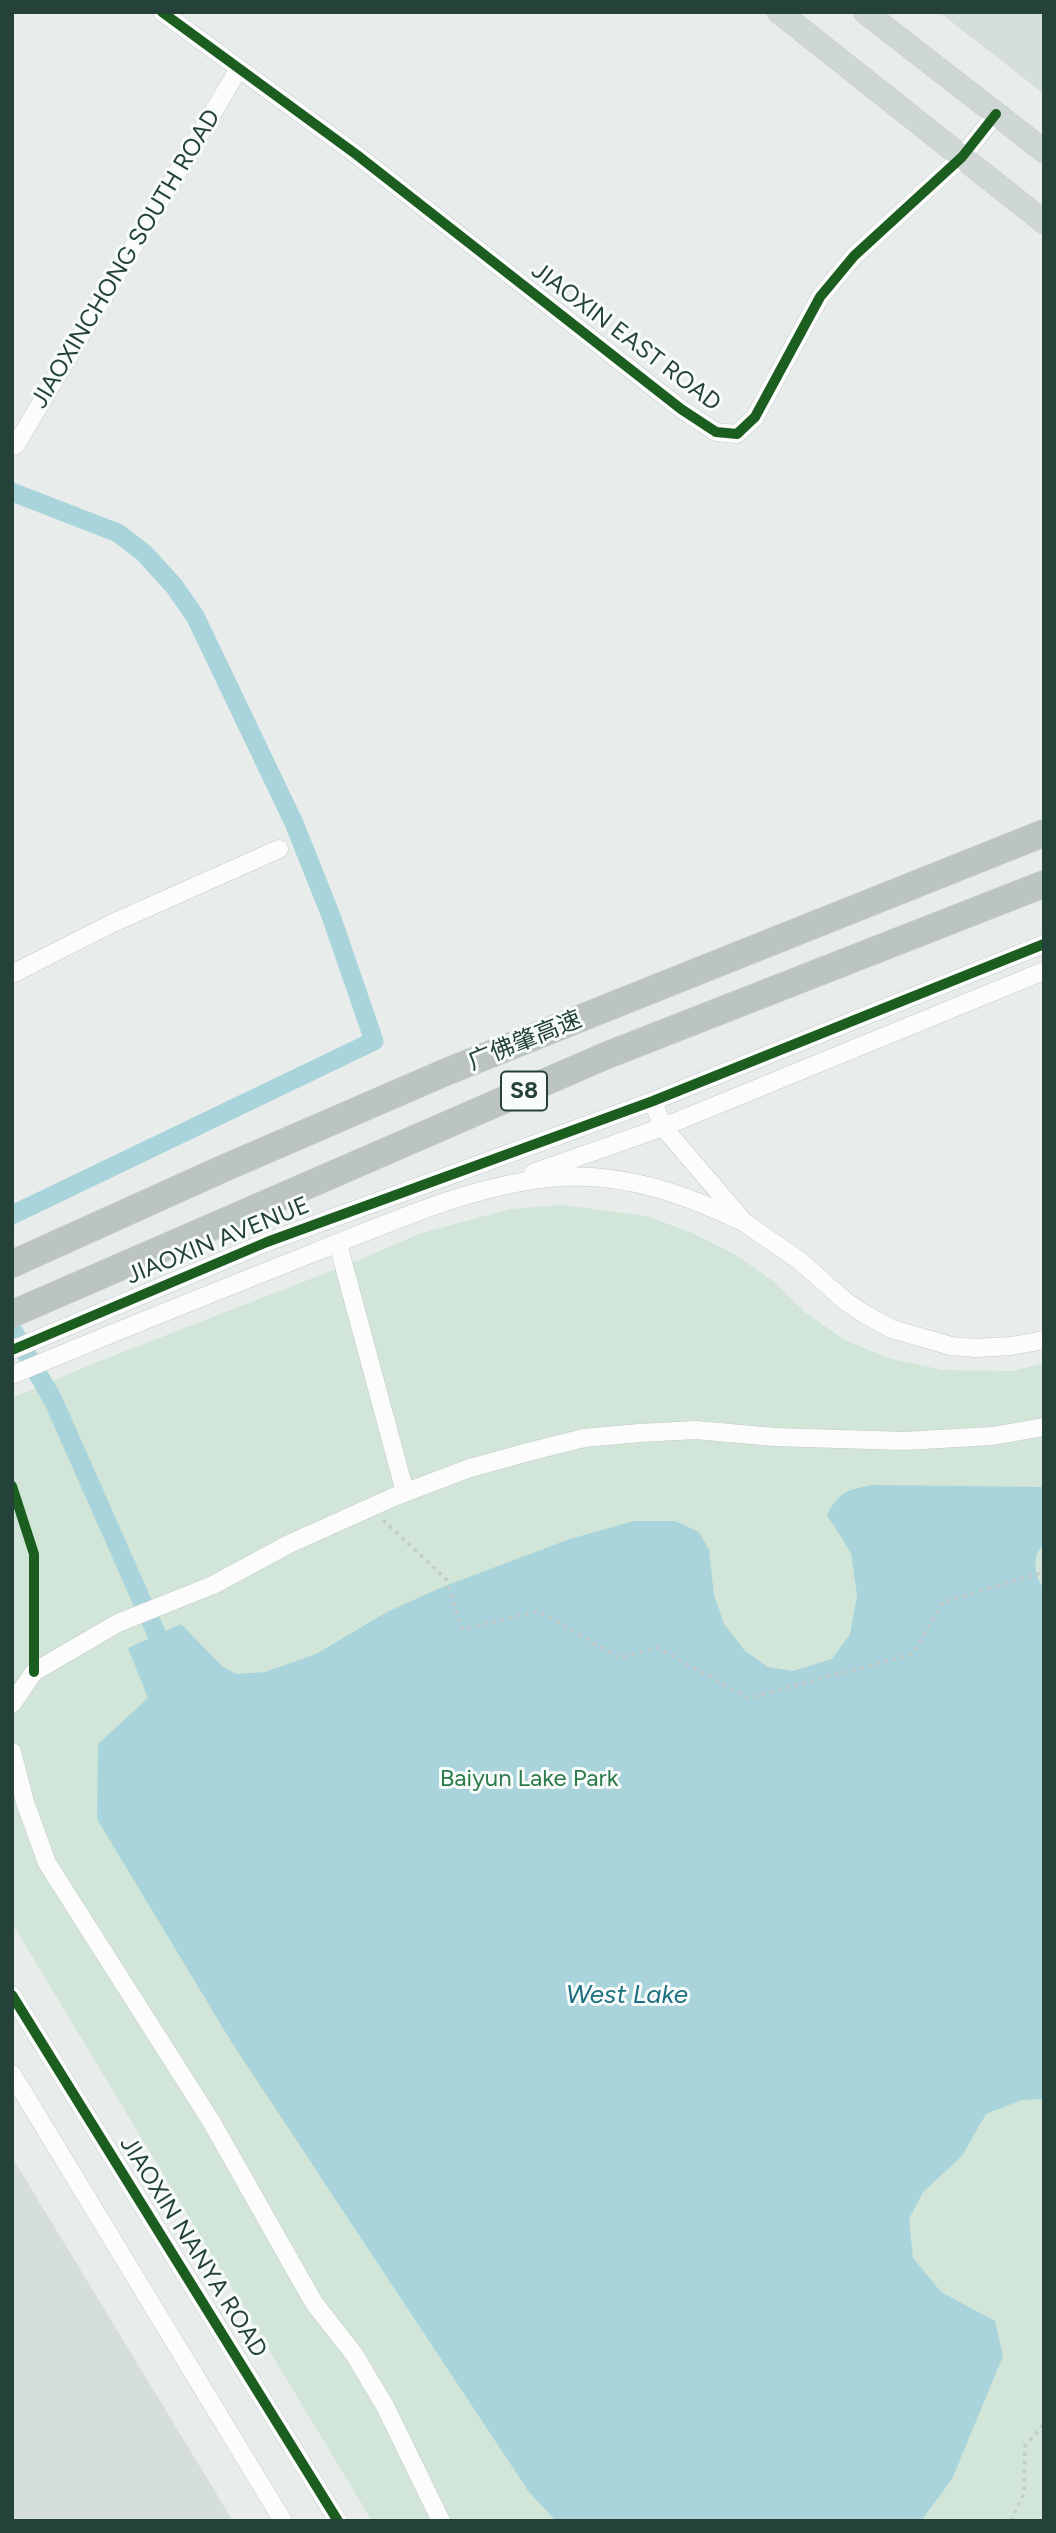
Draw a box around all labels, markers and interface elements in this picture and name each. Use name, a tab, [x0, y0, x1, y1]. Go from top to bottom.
street label: JIAOXINCHONG SOUTH ROAD	[25, 104, 227, 414]
street label: JIAOXIN EAST ROAD	[526, 256, 726, 418]
street label: 广佛肇高速	[464, 1005, 586, 1077]
road number: S8	[501, 1072, 547, 1110]
street label: JIAOXIN AVENUE	[122, 1191, 314, 1291]
park label: Baiyun Lake Park	[440, 1765, 618, 1793]
water label: West Lake	[566, 1979, 688, 2011]
street label: JIAOXIN NANYA ROAD	[113, 2131, 273, 2363]

